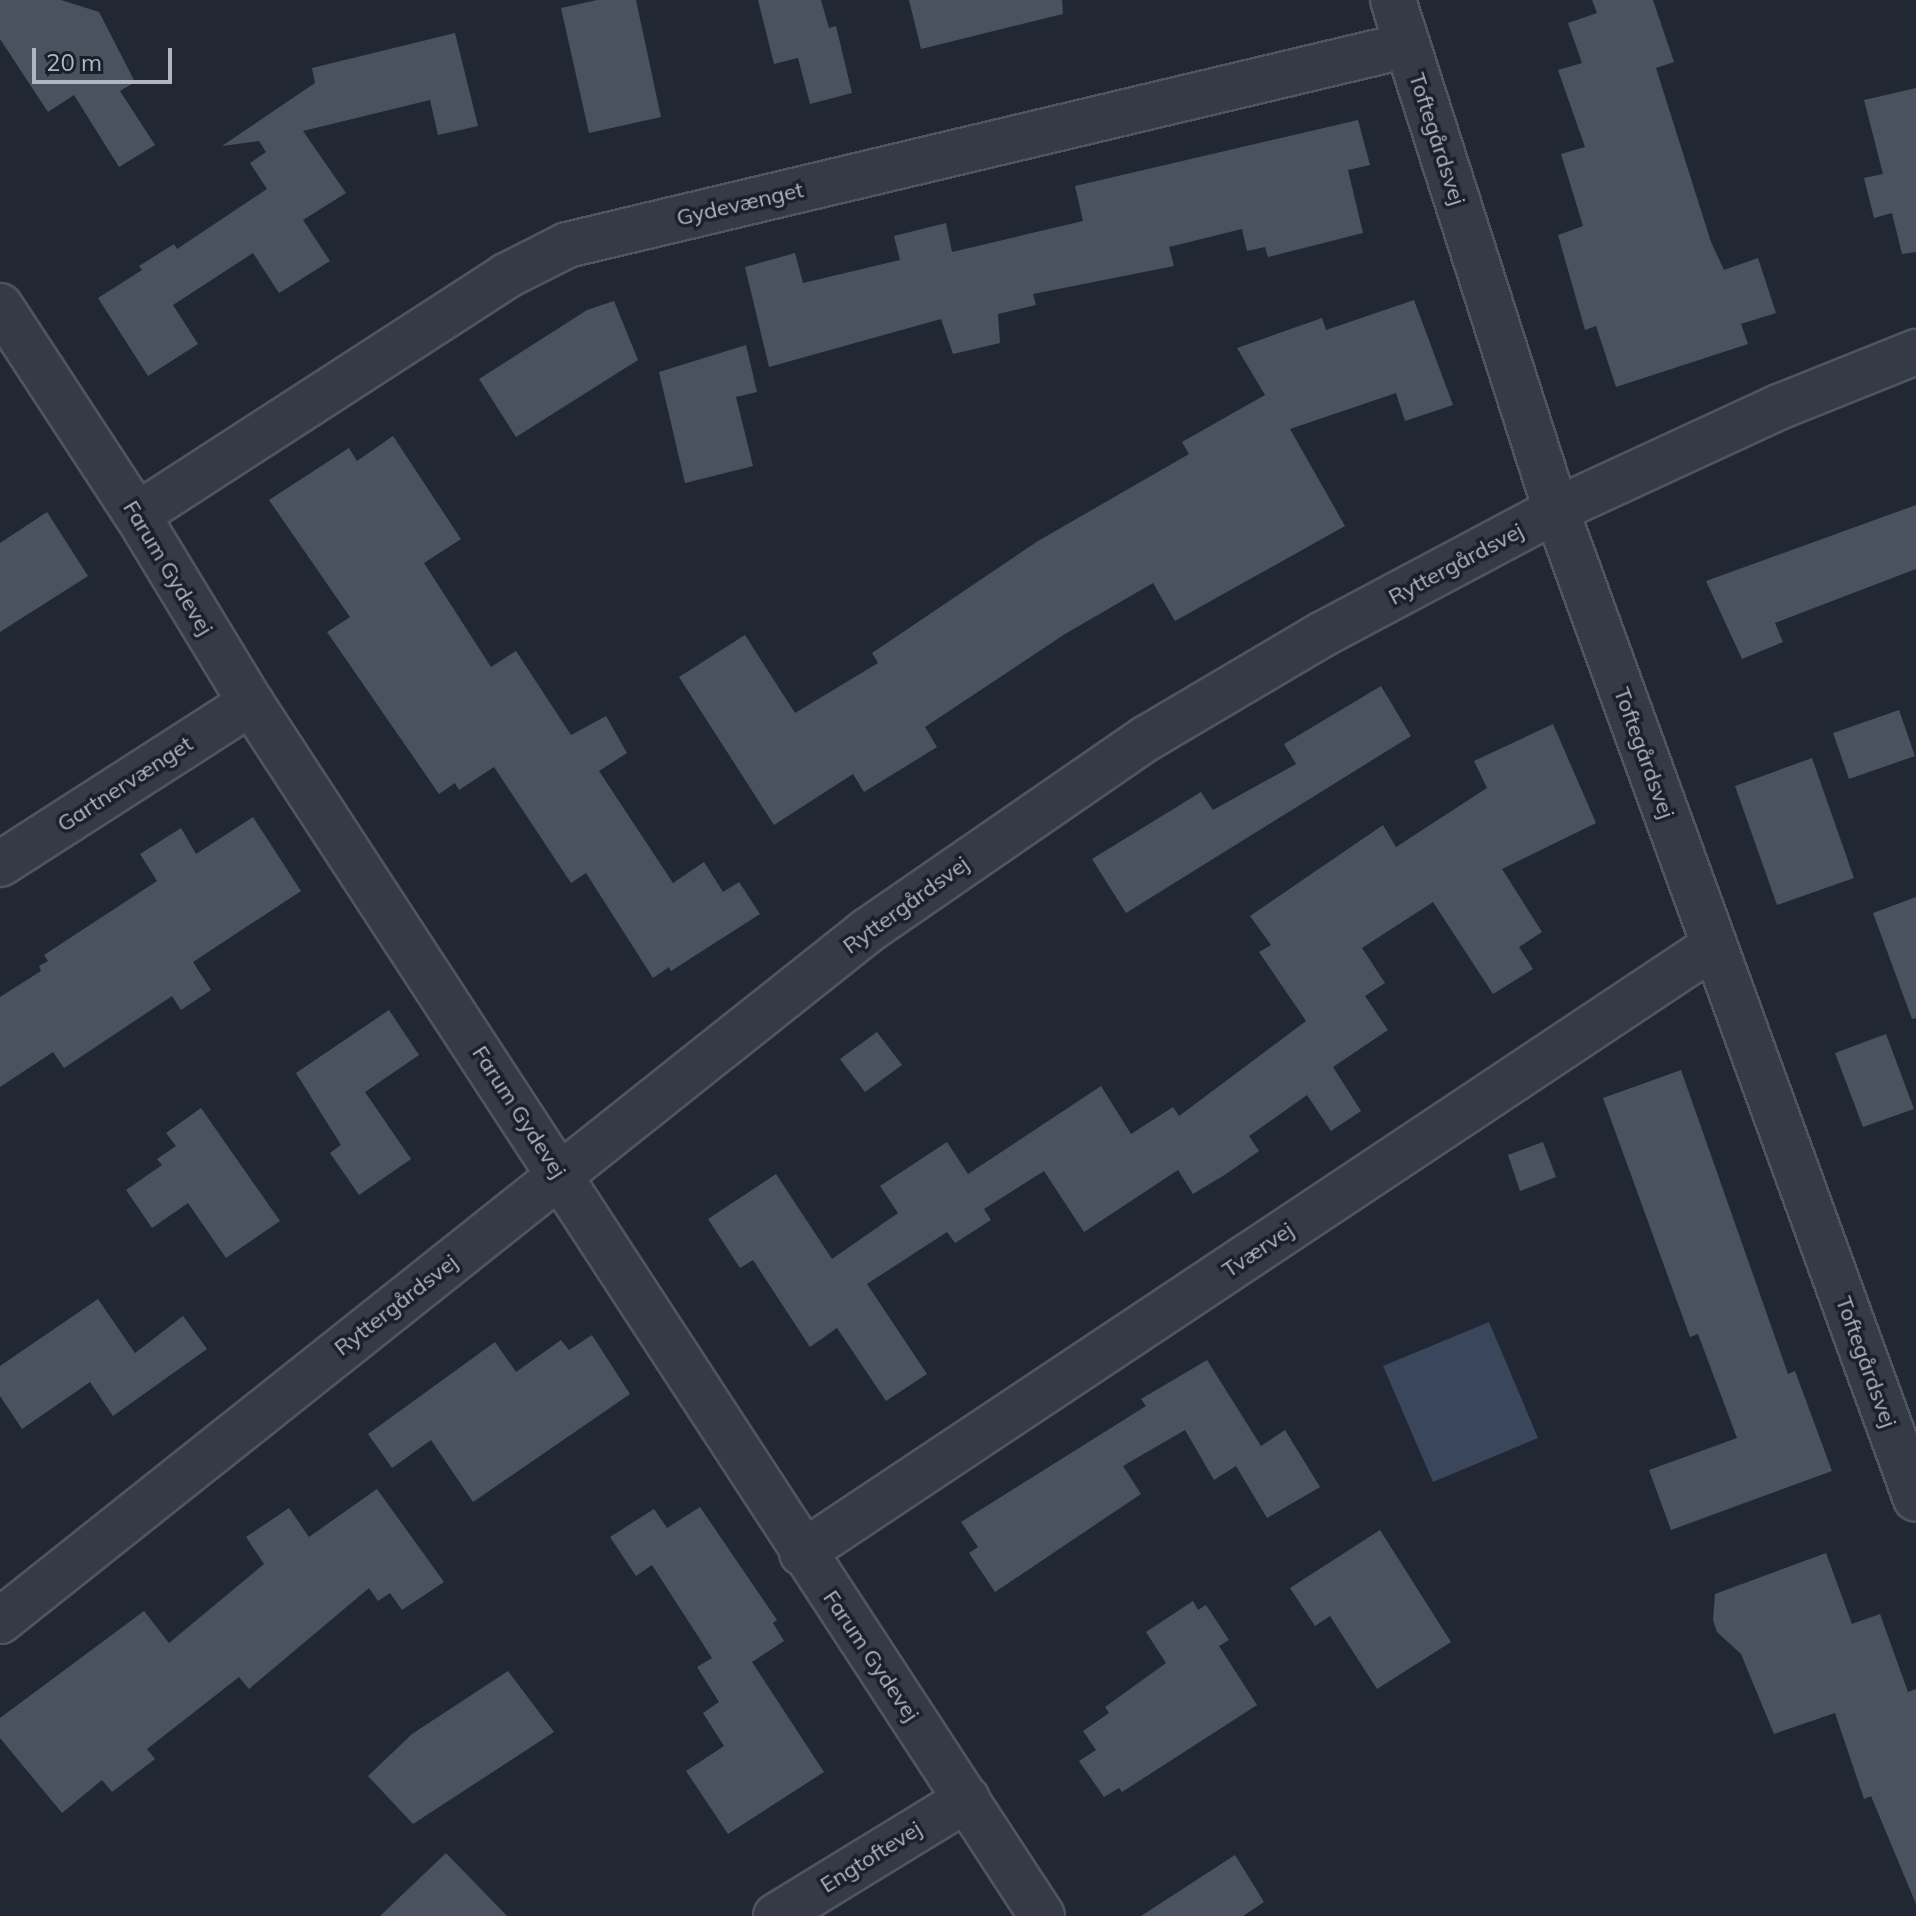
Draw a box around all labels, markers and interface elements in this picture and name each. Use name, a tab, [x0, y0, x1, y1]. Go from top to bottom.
scale bar	[36, 32, 176, 82]
text: 20 m	[46, 47, 102, 77]
street label: Toftegårdsvej	[1403, 70, 1471, 208]
street label: Gydevænget	[674, 177, 806, 231]
street label: Farum Gydevej	[117, 496, 219, 640]
street label: Ryttergårdsvej	[1384, 517, 1528, 611]
street label: Toftegårdsvej	[1608, 684, 1680, 822]
street label: Gartnervænget	[53, 731, 197, 837]
street label: Ryttergårdsvej	[838, 851, 974, 959]
street label: Farum Gydevej	[466, 1041, 572, 1183]
street label: Tværvej	[1217, 1217, 1299, 1283]
street label: Ryttergårdsvej	[329, 1249, 463, 1361]
street label: Toftegårdsvej	[1830, 1293, 1902, 1431]
street label: Farum Gydevej	[817, 1586, 925, 1726]
street label: Engtoftevej	[816, 1816, 926, 1898]

